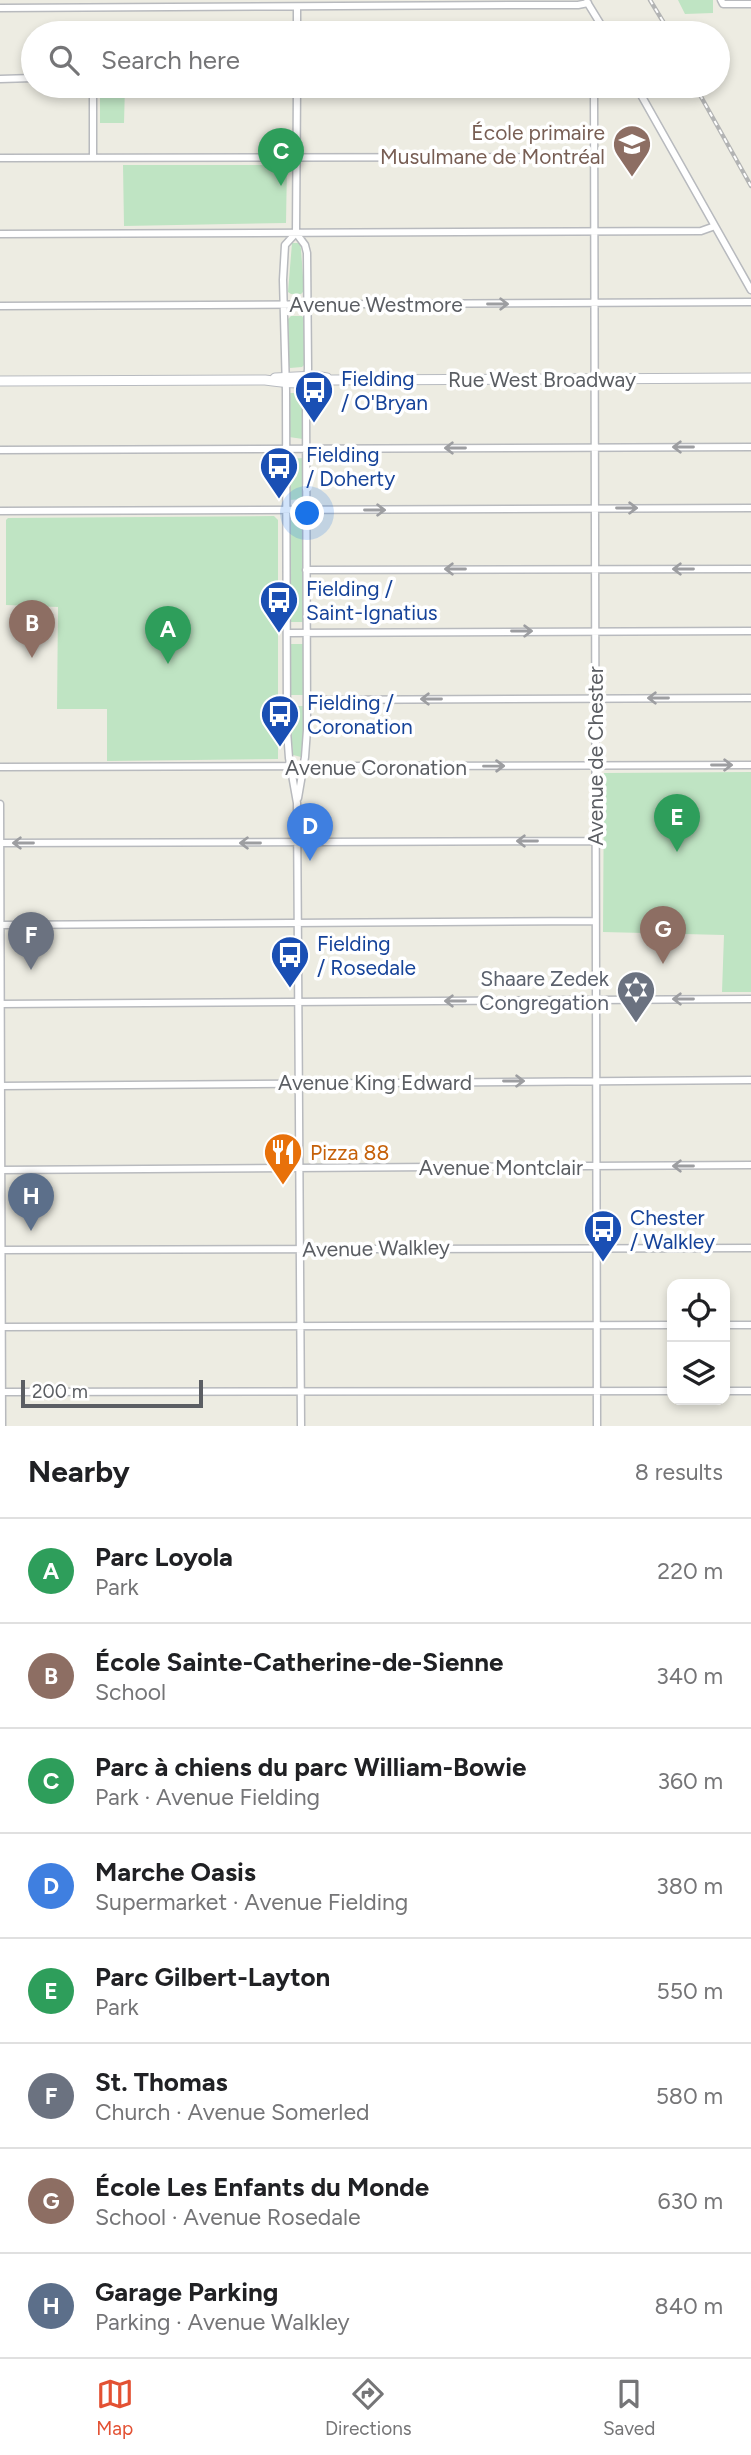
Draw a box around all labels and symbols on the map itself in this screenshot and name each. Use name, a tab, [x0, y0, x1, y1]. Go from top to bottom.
place label: École primaire Musulmane de Montréal	[380, 120, 605, 169]
school or university icon: École primaire Musulmane de Montréal	[611, 123, 653, 178]
pin: C	[258, 128, 304, 186]
street label: Avenue Westmore	[289, 292, 463, 317]
one-way arrow	[487, 297, 510, 311]
place label: Fielding / O'Bryan	[341, 366, 428, 415]
street label: Rue West Broadway	[448, 367, 636, 392]
bus stop icon: Fielding / O'Bryan	[293, 369, 335, 424]
one-way arrow	[672, 440, 695, 454]
one-way arrow	[444, 441, 467, 455]
place label: Fielding / Doherty	[306, 442, 395, 491]
bus stop icon: Fielding / Doherty	[258, 445, 300, 500]
your location	[290, 496, 324, 530]
one-way arrow	[615, 501, 638, 515]
one-way arrow	[363, 503, 386, 516]
one-way arrow	[444, 562, 467, 576]
one-way arrow	[672, 562, 695, 576]
place label: Fielding / Saint-Ignatius	[306, 576, 438, 625]
bus stop icon: Fielding / Saint-Ignatius	[258, 579, 300, 634]
pin: B	[9, 600, 55, 658]
pin: A	[145, 606, 191, 664]
one-way arrow	[510, 624, 533, 638]
street label: Avenue de Chester	[583, 666, 608, 846]
place label: Fielding / Coronation	[307, 690, 413, 739]
one-way arrow	[647, 691, 670, 705]
one-way arrow	[420, 692, 443, 706]
bus stop icon: Fielding / Coronation	[259, 693, 301, 748]
street label: Avenue Coronation	[285, 755, 467, 780]
one-way arrow	[710, 758, 733, 772]
one-way arrow	[483, 759, 506, 773]
pin: E	[654, 794, 700, 852]
pin: D	[287, 803, 333, 861]
one-way arrow	[516, 835, 539, 848]
one-way arrow	[12, 836, 35, 850]
one-way arrow	[239, 836, 262, 850]
pin: G	[640, 906, 686, 964]
pin: F	[8, 912, 54, 970]
place label: Fielding / Rosedale	[317, 931, 416, 980]
bus stop icon: Fielding / Rosedale	[269, 934, 311, 989]
place label: Shaare Zedek Congregation	[479, 966, 610, 1015]
synagogue icon: Shaare Zedek Congregation	[615, 969, 657, 1024]
one-way arrow	[672, 992, 695, 1006]
one-way arrow	[444, 994, 467, 1008]
street label: Avenue King Edward	[278, 1070, 472, 1095]
one-way arrow	[502, 1074, 525, 1088]
restaurant icon: Pizza 88	[262, 1131, 304, 1186]
place label: Pizza 88	[310, 1140, 389, 1165]
street label: Avenue Montclair	[419, 1155, 583, 1180]
one-way arrow	[672, 1159, 695, 1173]
pin: H	[8, 1173, 54, 1231]
place label: Chester / Walkley	[630, 1205, 715, 1254]
bus stop icon: Chester / Walkley	[582, 1208, 624, 1263]
street label: Avenue Walkley	[302, 1234, 450, 1262]
scale bar	[21, 1377, 203, 1409]

